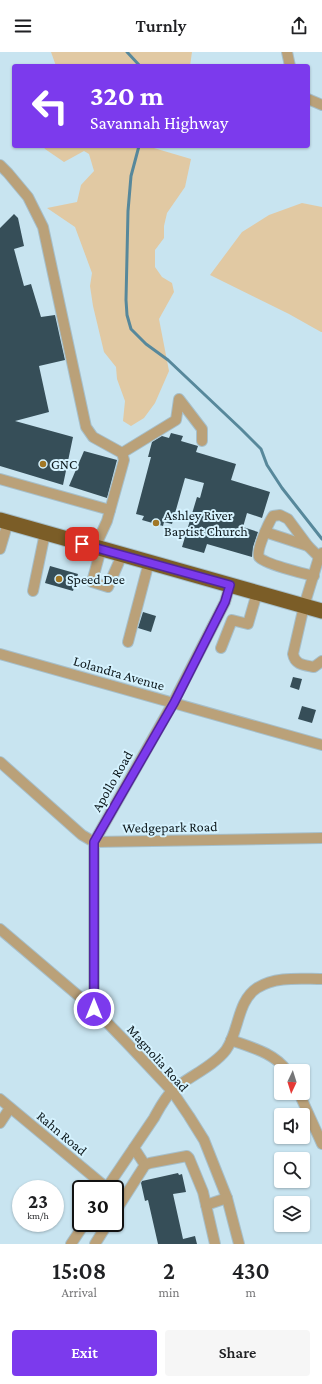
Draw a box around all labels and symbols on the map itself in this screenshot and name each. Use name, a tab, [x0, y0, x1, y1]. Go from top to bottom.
place label: GNC	[51, 456, 77, 472]
marker: GNC	[38, 459, 48, 469]
place label: Ashley River Baptist Church	[164, 507, 248, 539]
marker: Ashley River Baptist Church	[151, 518, 161, 528]
pin	[65, 527, 99, 561]
place label: Speed Dee	[67, 571, 125, 587]
marker: Speed Dee	[54, 574, 64, 584]
street label: Lolandra Avenue	[72, 652, 166, 694]
street label: Apollo Road	[88, 747, 136, 814]
street label: Wedgepark Road	[122, 818, 218, 836]
position arrow	[73, 988, 115, 1030]
street label: Magnolia Road	[124, 1021, 193, 1095]
north arrow	[274, 1064, 310, 1100]
street label: Rahn Road	[34, 1108, 91, 1159]
speed limit sign: 30	[72, 1180, 124, 1232]

